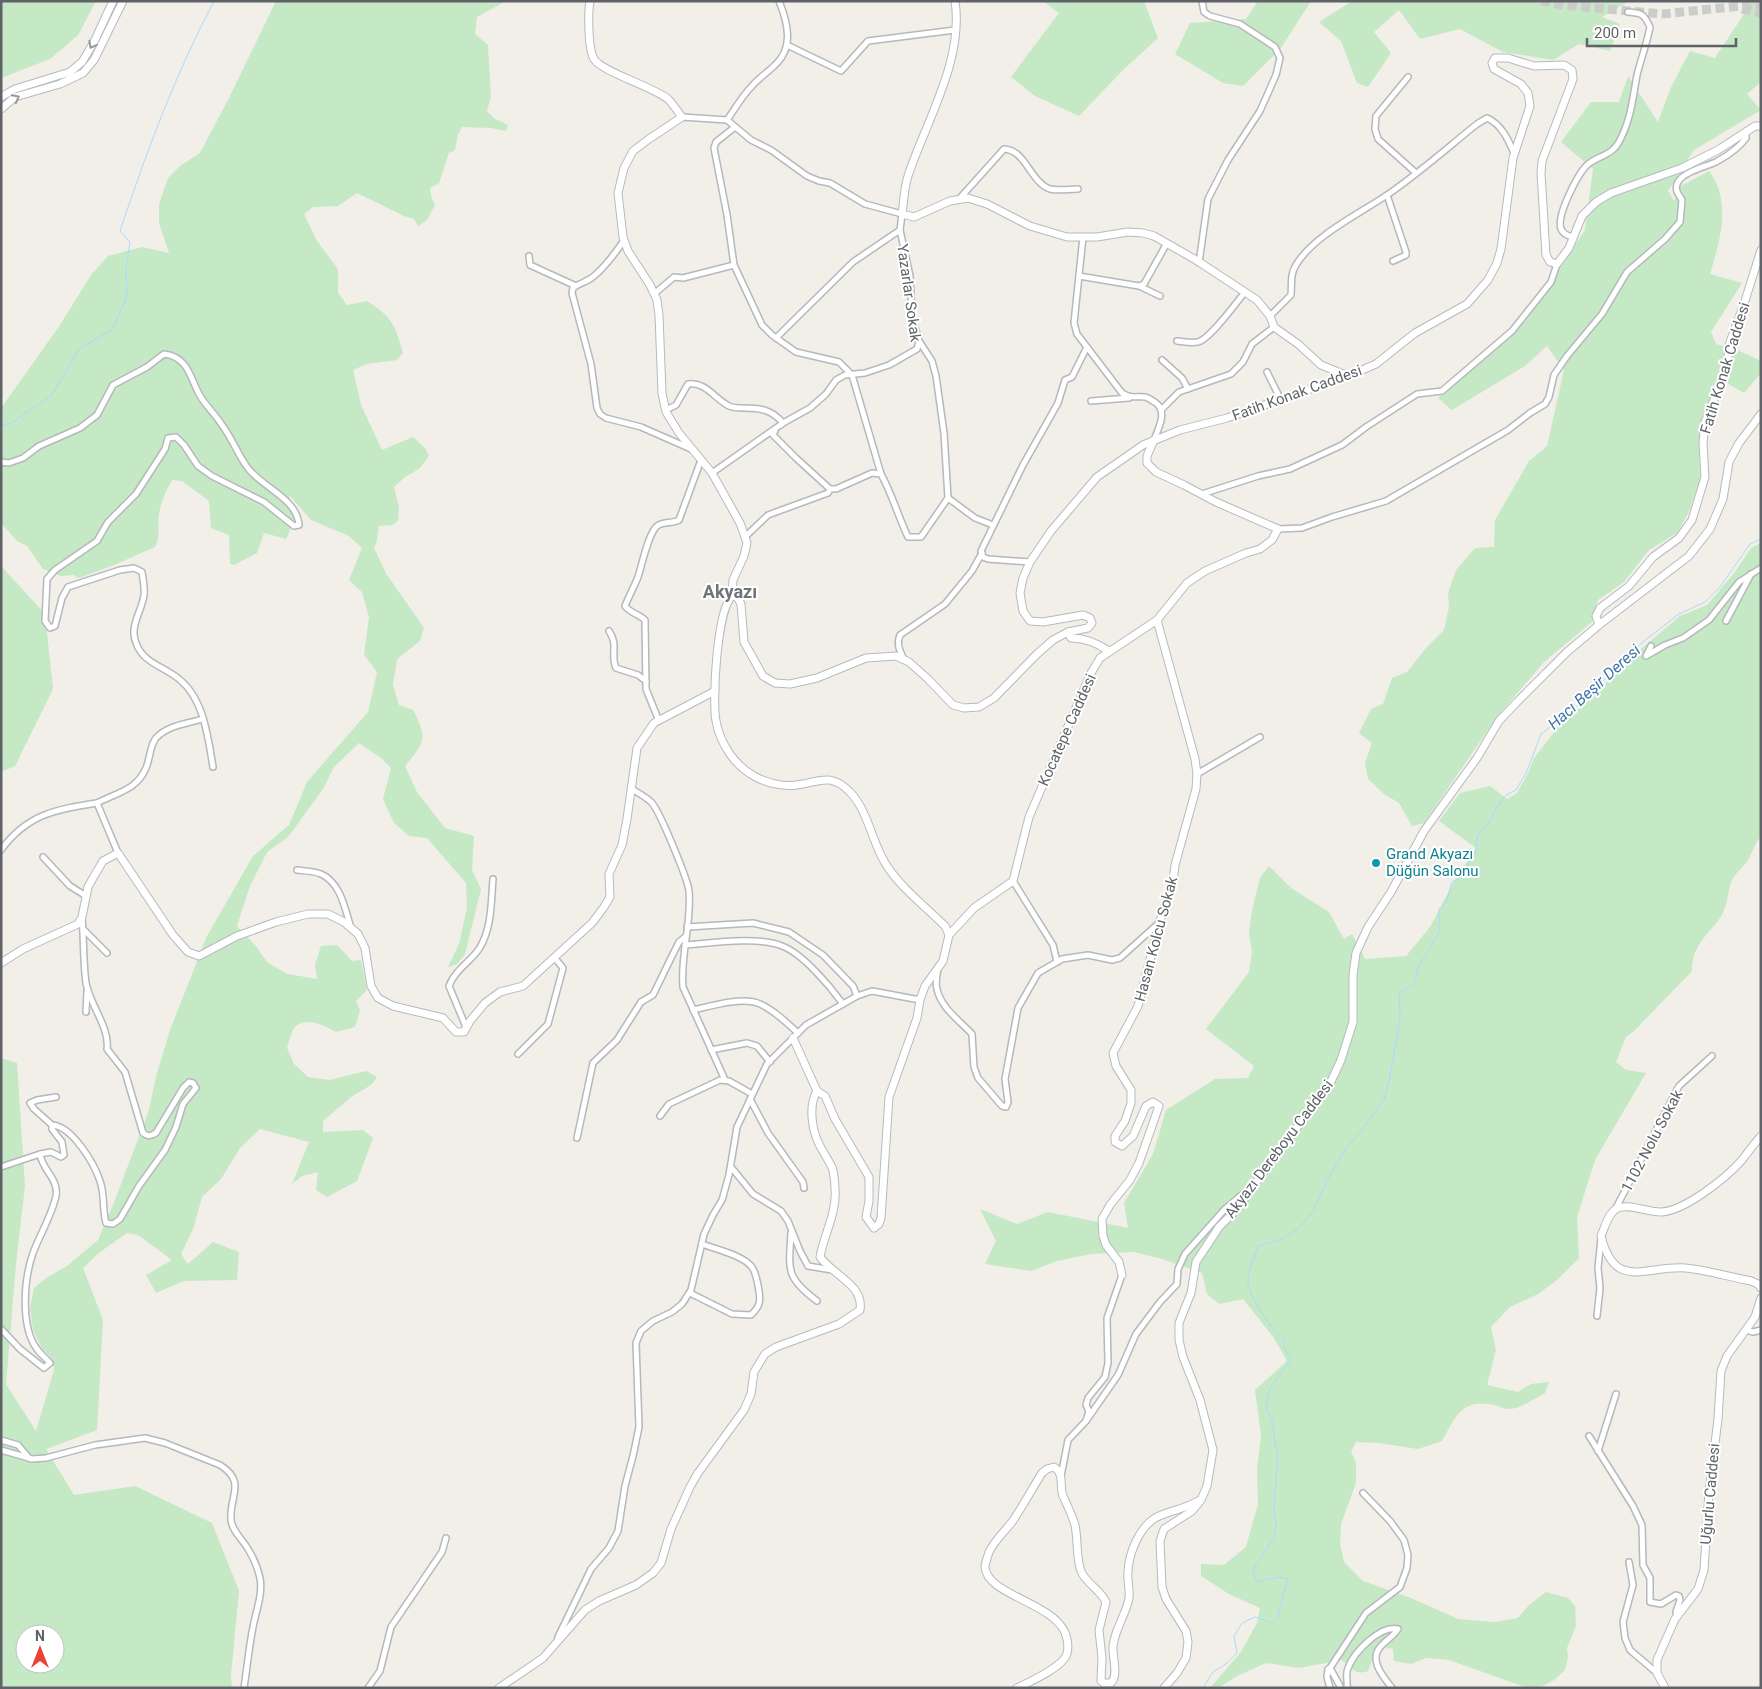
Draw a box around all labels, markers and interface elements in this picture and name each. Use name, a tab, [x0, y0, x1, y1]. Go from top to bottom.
scale bar	[1587, 15, 1736, 47]
text: 200 m	[1594, 24, 1636, 42]
one-way arrow	[88, 40, 98, 49]
one-way arrow	[11, 94, 20, 104]
street label: Yazarlar Sokak	[893, 243, 925, 344]
street label: Fatih Konak Caddesi	[1696, 300, 1754, 436]
street label: Fatih Konak Caddesi	[1230, 361, 1364, 425]
district label: Akyazı	[703, 581, 757, 602]
water label: Hacı Beşir Deresi	[1544, 640, 1644, 733]
street label: Kocatepe Caddesi	[1034, 671, 1100, 789]
place label: Grand Akyazı Düğün Salonu	[1386, 845, 1479, 880]
marker: Grand Akyazı Düğün Salonu	[1370, 857, 1382, 869]
street label: Hasan Kolcu Sokak	[1131, 874, 1181, 1004]
street label: Akyazı Dereboyu Caddesi	[1221, 1076, 1337, 1222]
street label: 1102 Nolu Sokak	[1617, 1086, 1687, 1195]
street label: Uğurlu Caddesi	[1697, 1443, 1723, 1545]
north arrow	[15, 1624, 65, 1674]
text: N	[35, 1628, 45, 1644]

